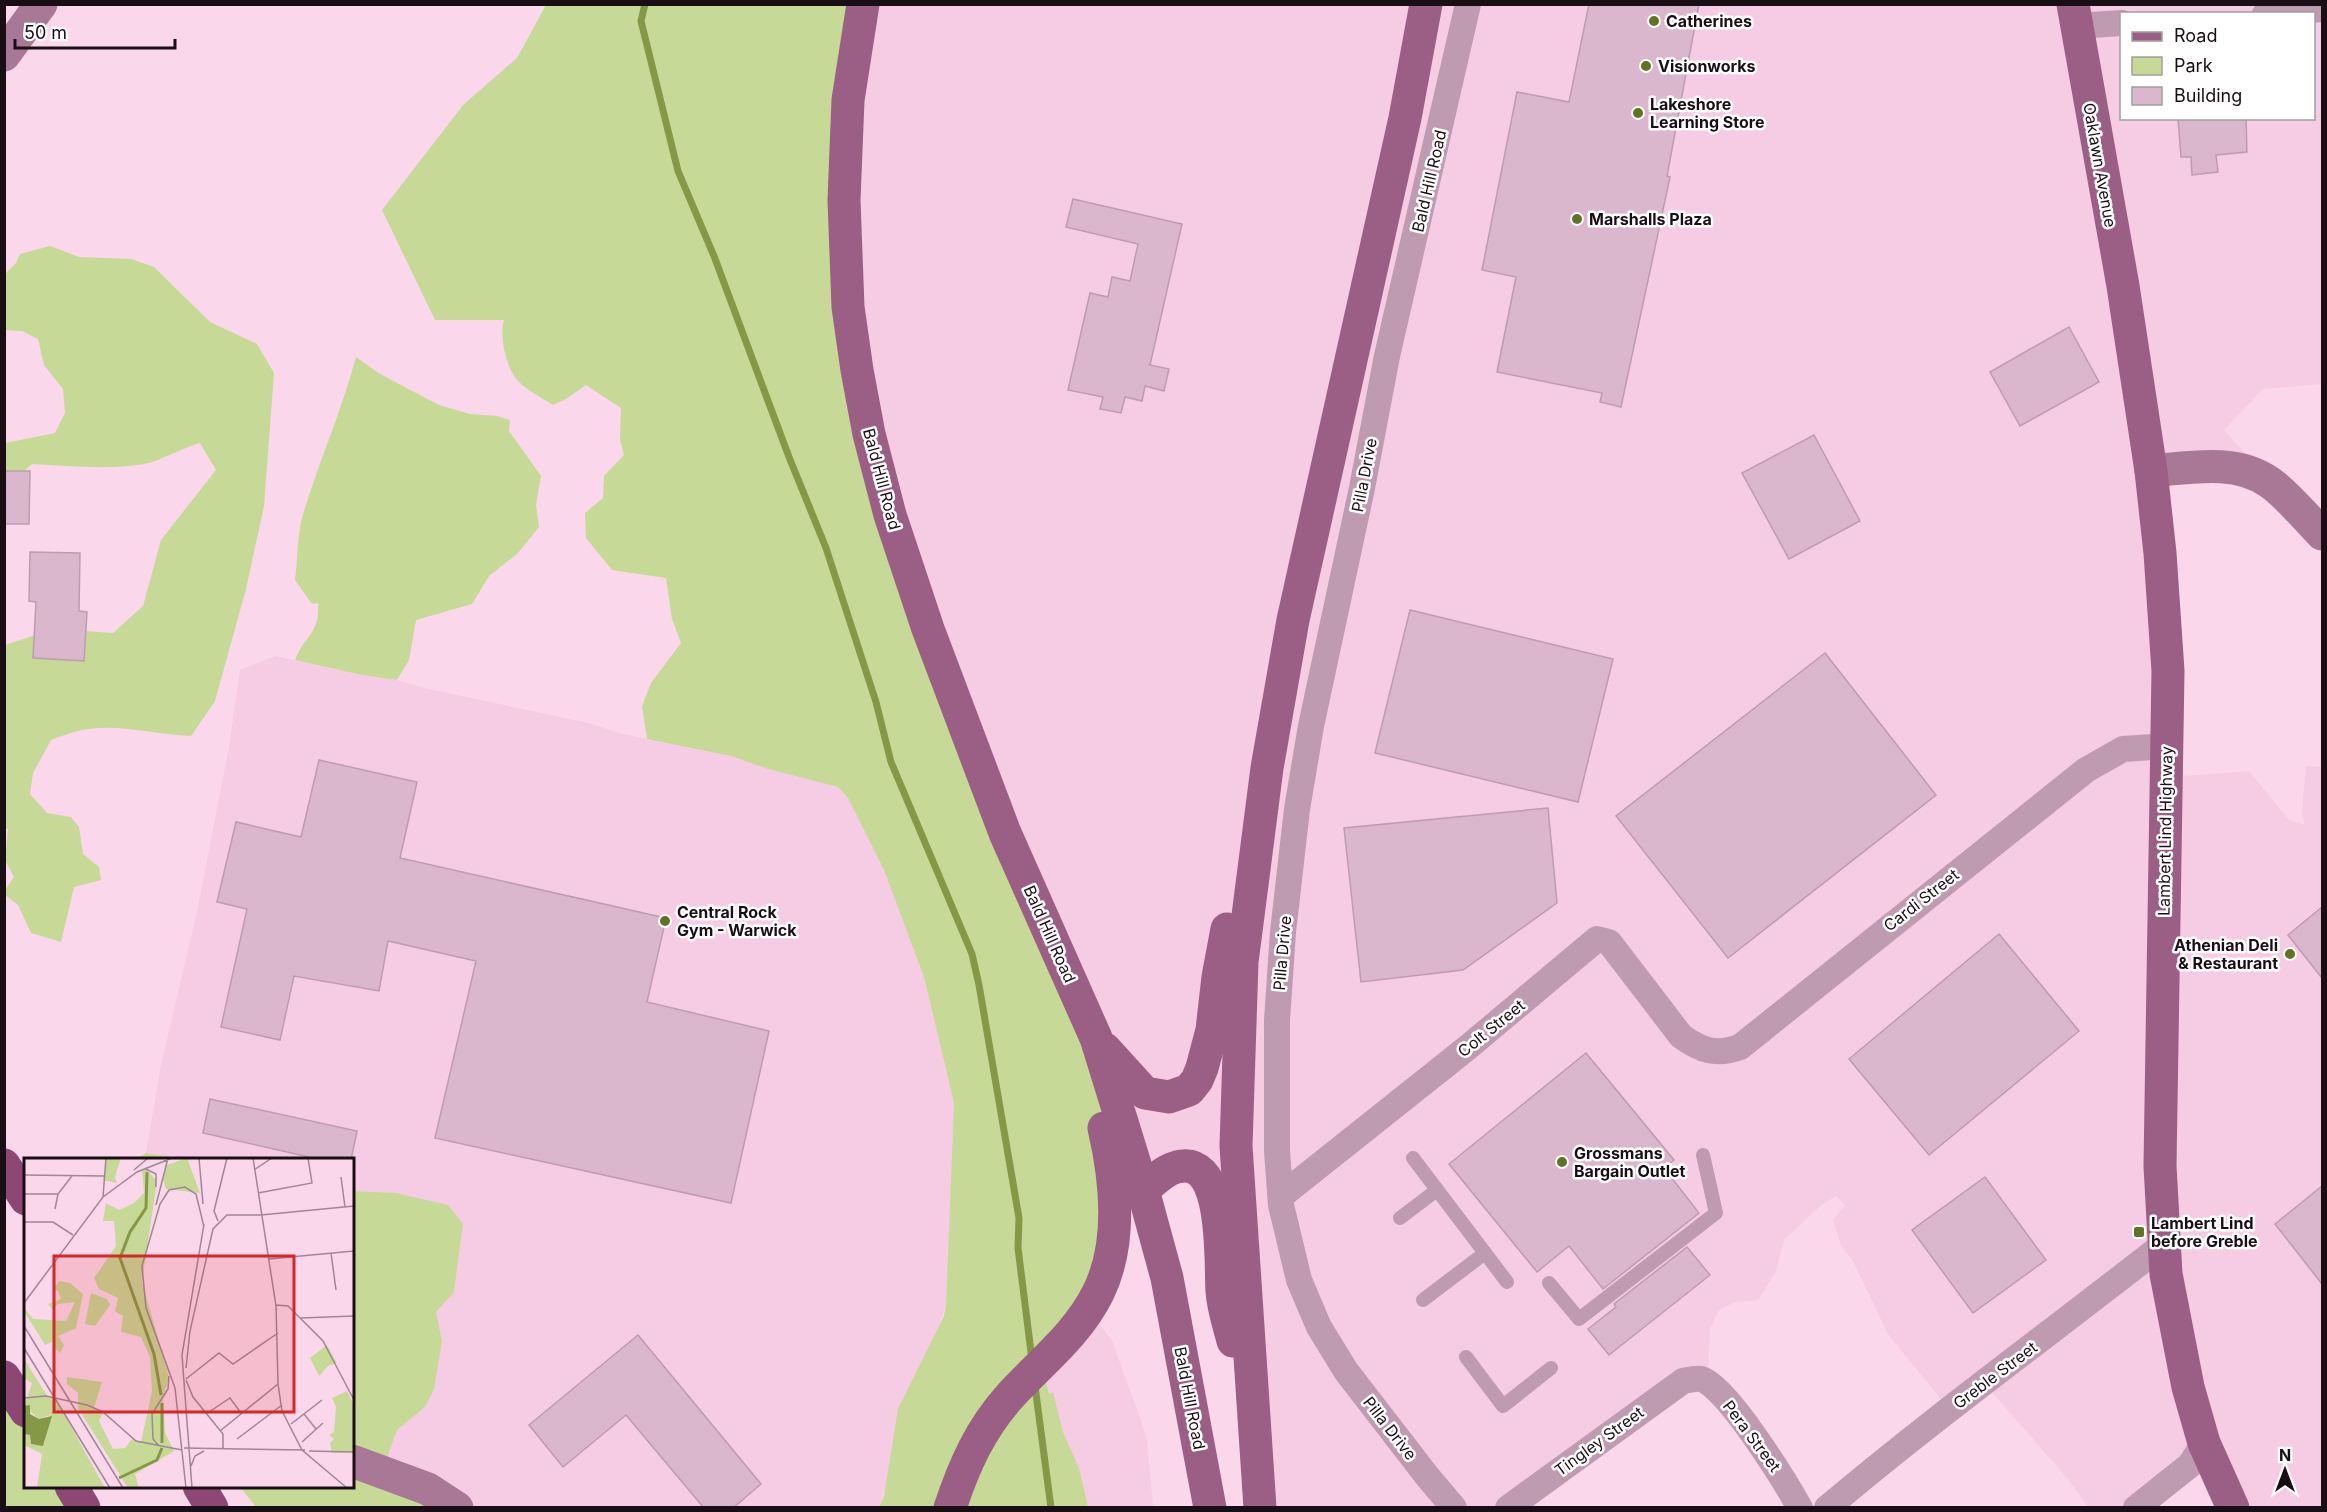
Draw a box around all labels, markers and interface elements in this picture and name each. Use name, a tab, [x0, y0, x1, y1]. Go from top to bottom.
place label: Catherines	[1666, 11, 1752, 31]
scale bar	[15, 12, 176, 50]
legend	[2120, 12, 2315, 120]
marker: Catherines	[1647, 14, 1661, 28]
text: 50 m	[24, 22, 67, 43]
text: Road	[2174, 25, 2217, 46]
text: Park	[2174, 55, 2213, 76]
place label: Visionworks	[1658, 56, 1756, 76]
marker: Visionworks	[1639, 59, 1653, 73]
text: Building	[2174, 85, 2242, 106]
place label: Lakeshore Learning Store	[1650, 94, 1764, 132]
street label: Oaklawn Avenue	[2079, 101, 2121, 229]
marker: Lakeshore Learning Store	[1631, 106, 1645, 120]
street label: Bald Hill Road	[1408, 128, 1450, 234]
place label: Marshalls Plaza	[1589, 209, 1712, 229]
marker: Marshalls Plaza	[1570, 212, 1584, 226]
street label: Bald Hill Road	[859, 426, 905, 532]
street label: Pilla Drive	[1347, 436, 1381, 514]
street label: Lambert Lind Highway	[2154, 746, 2176, 916]
street label: Cardi Street	[1879, 864, 1963, 936]
street label: Bald Hill Road	[1020, 882, 1080, 986]
place label: Central Rock Gym - Warwick	[677, 902, 797, 940]
marker: Central Rock Gym - Warwick	[658, 914, 672, 928]
street label: Pilla Drive	[1269, 915, 1295, 991]
place label: Athenian Deli & Restaurant	[2174, 935, 2278, 973]
marker: Athenian Deli & Restaurant	[2283, 947, 2297, 961]
street label: Colt Street	[1454, 995, 1528, 1061]
place label: Grossmans Bargain Outlet	[1574, 1143, 1686, 1181]
marker: Grossmans Bargain Outlet	[1555, 1155, 1569, 1169]
inset map	[24, 1158, 354, 1488]
place label: Lambert Lind before Greble	[2151, 1213, 2258, 1251]
marker: Lambert Lind before Greble	[2132, 1225, 2146, 1239]
street label: Greble Street	[1949, 1337, 2041, 1413]
street label: Bald Hill Road	[1170, 1345, 1210, 1451]
street label: Pilla Drive	[1359, 1392, 1421, 1464]
street label: Pera Street	[1719, 1396, 1785, 1476]
street label: Tingley Street	[1551, 1402, 1647, 1480]
north arrow	[2255, 1440, 2315, 1500]
text: N	[2279, 1445, 2291, 1465]

